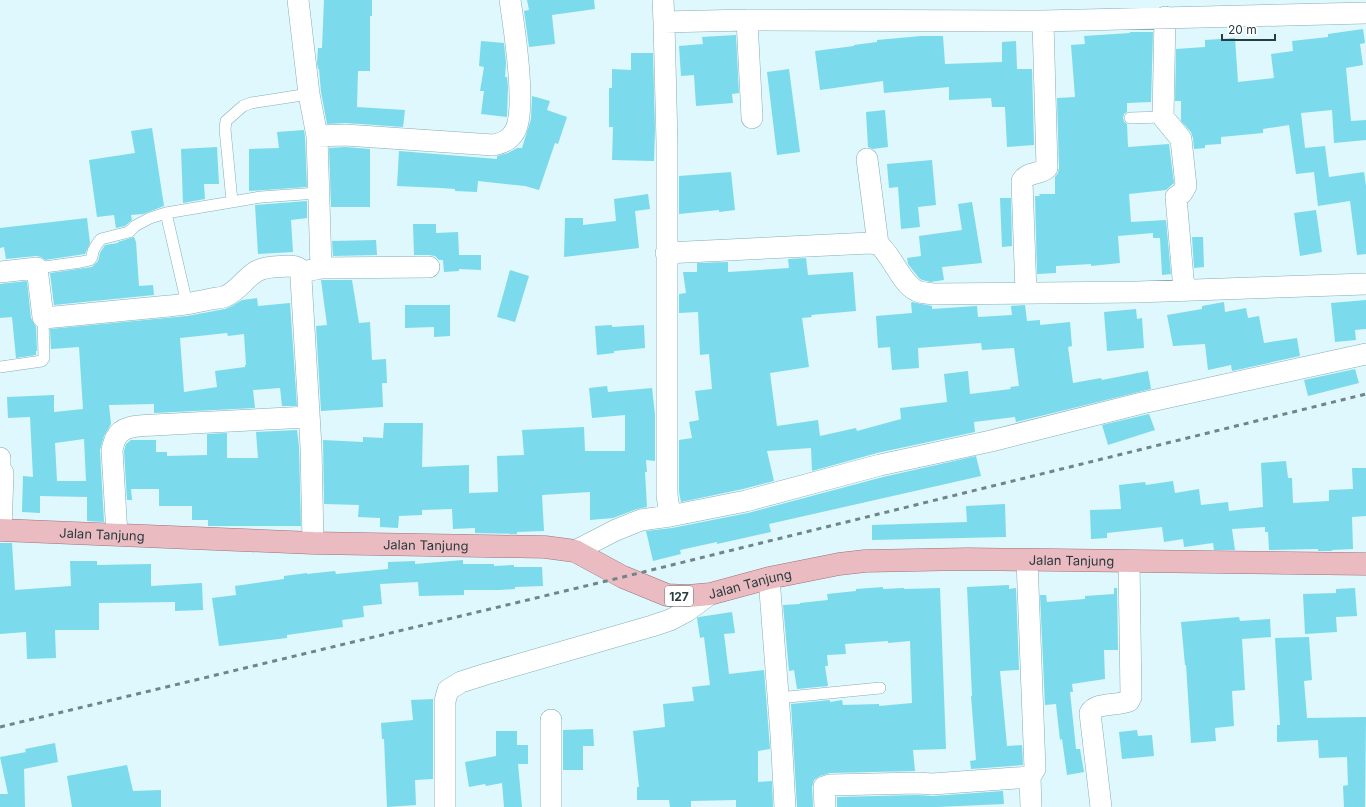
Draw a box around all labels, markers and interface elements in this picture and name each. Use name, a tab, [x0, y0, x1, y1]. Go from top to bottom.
scale bar	[1222, 16, 1275, 42]
text: 20 m	[1228, 22, 1257, 37]
street label: Jalan Tanjung	[59, 524, 145, 544]
street label: Jalan Tanjung	[383, 536, 469, 554]
street label: Jalan Tanjung	[1029, 552, 1114, 569]
street label: Jalan Tanjung	[706, 566, 793, 602]
road number: 127	[665, 586, 693, 606]

